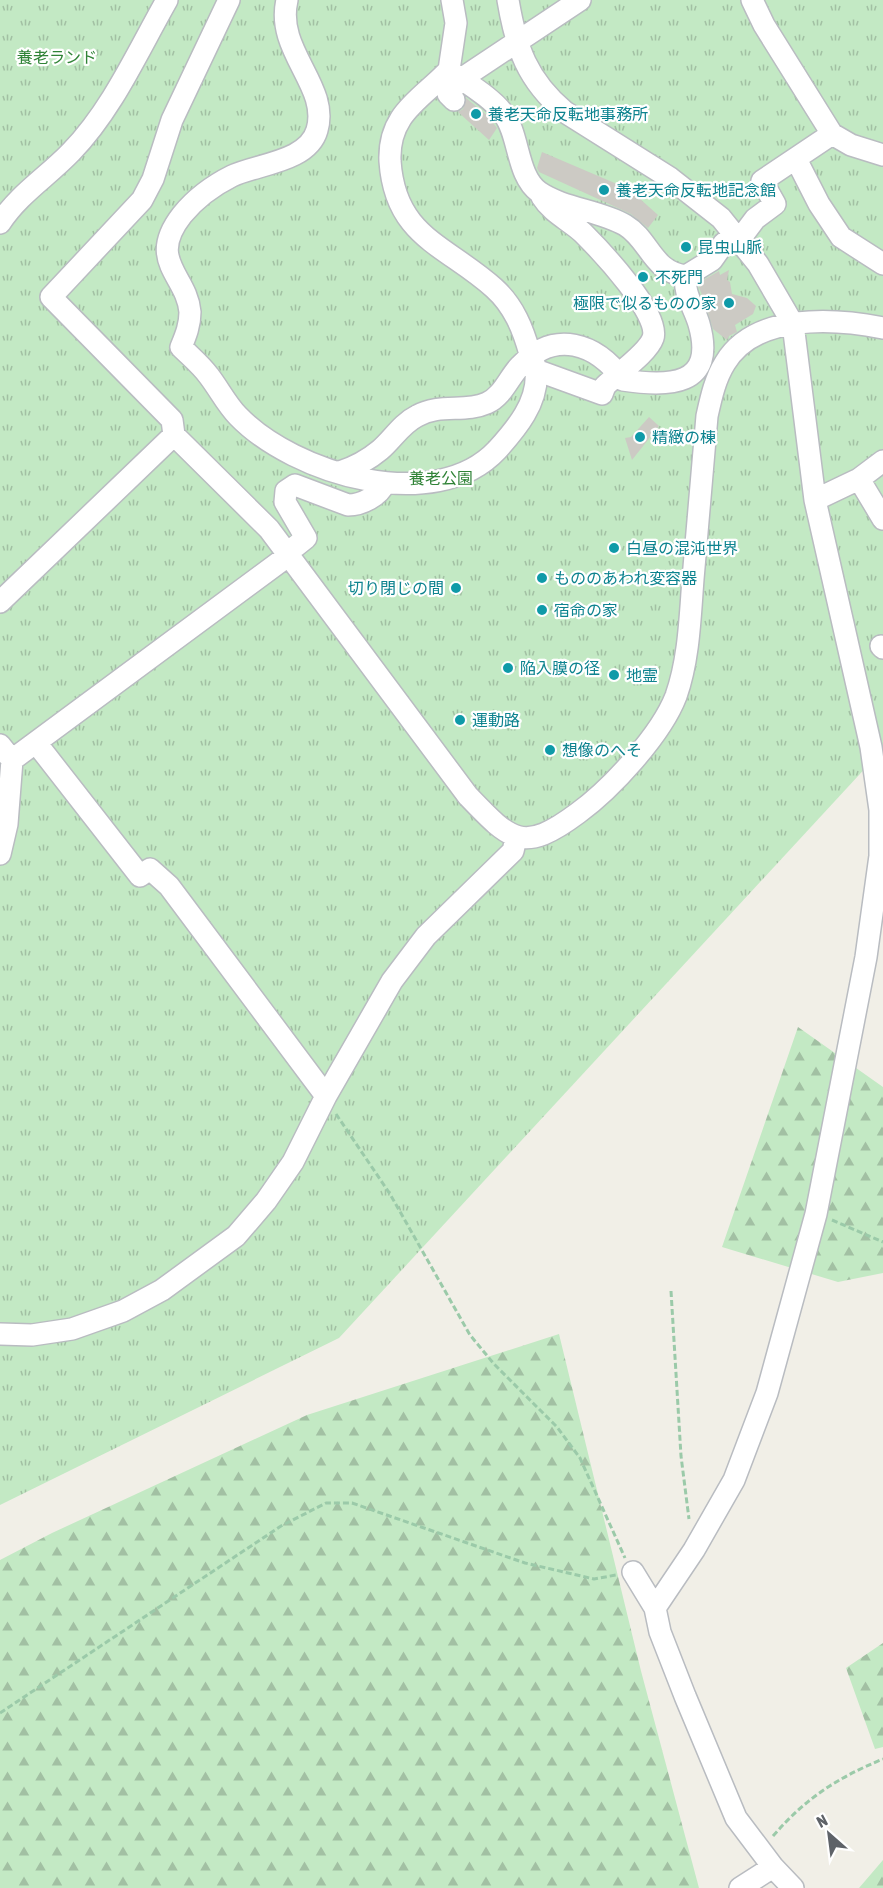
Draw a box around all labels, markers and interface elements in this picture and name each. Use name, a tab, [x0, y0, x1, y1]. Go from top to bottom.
park label: 養老ランド	[17, 48, 97, 66]
place label: 養老天命反転地事務所	[488, 105, 648, 123]
marker: 養老天命反転地事務所	[469, 107, 483, 121]
place label: 養老天命反転地記念館	[616, 181, 776, 199]
marker: 養老天命反転地記念館	[597, 183, 611, 197]
place label: 昆虫山脈	[698, 238, 762, 256]
marker: 昆虫山脈	[679, 240, 693, 254]
place label: 不死門	[655, 268, 703, 286]
marker: 不死門	[636, 270, 650, 284]
place label: 極限で似るものの家	[573, 294, 717, 312]
marker: 極限で似るものの家	[722, 296, 736, 310]
place label: 精緻の棟	[652, 428, 716, 446]
marker: 精緻の棟	[633, 430, 647, 444]
park label: 養老公園	[409, 469, 473, 487]
place label: 白昼の混沌世界	[626, 539, 738, 557]
marker: 白昼の混沌世界	[607, 541, 621, 555]
place label: もののあわれ変容器	[554, 569, 697, 587]
marker: もののあわれ変容器	[535, 571, 549, 585]
place label: 切り閉じの間	[348, 579, 444, 597]
marker: 切り閉じの間	[449, 581, 463, 595]
place label: 宿命の家	[554, 601, 618, 619]
marker: 宿命の家	[535, 603, 549, 617]
place label: 陥入膜の径	[520, 659, 600, 677]
marker: 陥入膜の径	[501, 661, 515, 675]
place label: 地霊	[626, 666, 658, 684]
marker: 地霊	[607, 668, 621, 682]
place label: 運動路	[472, 711, 520, 729]
marker: 運動路	[453, 713, 467, 727]
place label: 想像のへそ	[562, 741, 642, 759]
marker: 想像のへそ	[543, 743, 557, 757]
north arrow	[799, 1804, 859, 1864]
text: N	[814, 1811, 830, 1831]

